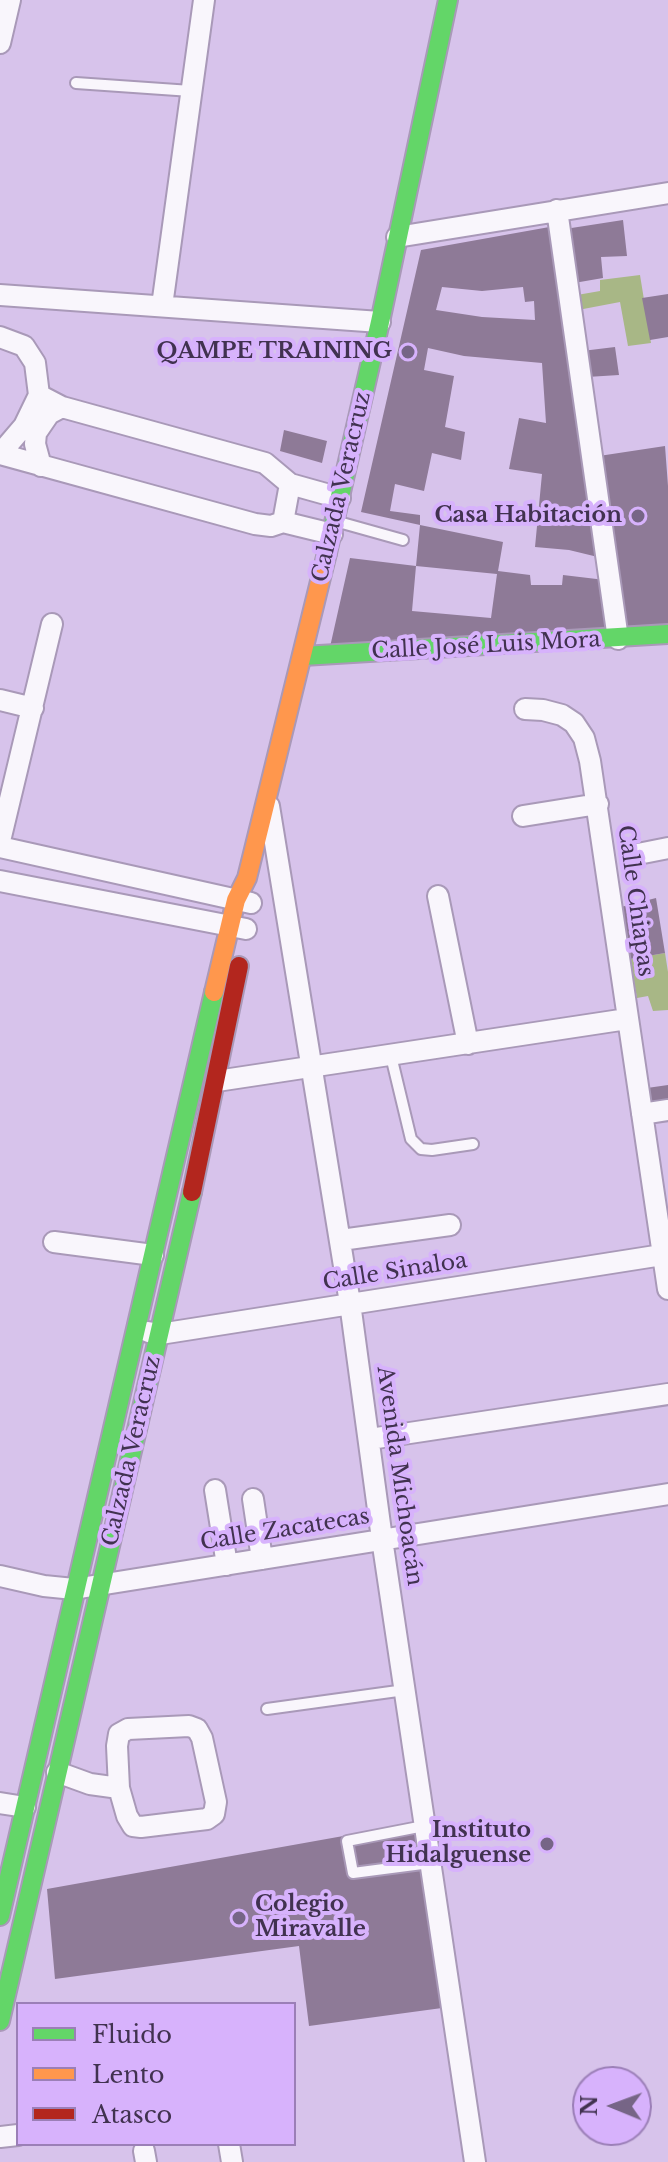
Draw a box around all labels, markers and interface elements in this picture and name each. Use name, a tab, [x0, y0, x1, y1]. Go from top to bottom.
place label: QAMPE TRAINING	[157, 339, 392, 365]
marker: QAMPE TRAINING	[399, 343, 417, 361]
street label: Calzada Veracruz	[307, 389, 377, 585]
place label: Casa Habitación	[434, 503, 622, 529]
marker: Casa Habitación	[629, 507, 647, 525]
street label: Calle José Luis Mora	[371, 627, 601, 665]
street label: Calle Chiapas	[611, 824, 659, 978]
street label: Calle Sinaloa	[321, 1248, 469, 1296]
street label: Calzada Veracruz	[97, 1353, 167, 1549]
street label: Avenida Michoacán	[371, 1365, 427, 1587]
street label: Calle Zacatecas	[198, 1504, 372, 1556]
place label: Instituto Hidalguense	[386, 1818, 531, 1870]
marker: Instituto Hidalguense	[538, 1835, 556, 1853]
place label: Colegio Miravalle	[255, 1892, 366, 1944]
marker: Colegio Miravalle	[230, 1909, 248, 1927]
legend	[16, 2002, 296, 2146]
text: Fluido	[92, 2020, 172, 2049]
text: Lento	[92, 2060, 165, 2089]
north arrow	[572, 2066, 652, 2146]
text: N	[576, 2095, 603, 2116]
text: Atasco	[92, 2100, 172, 2129]

